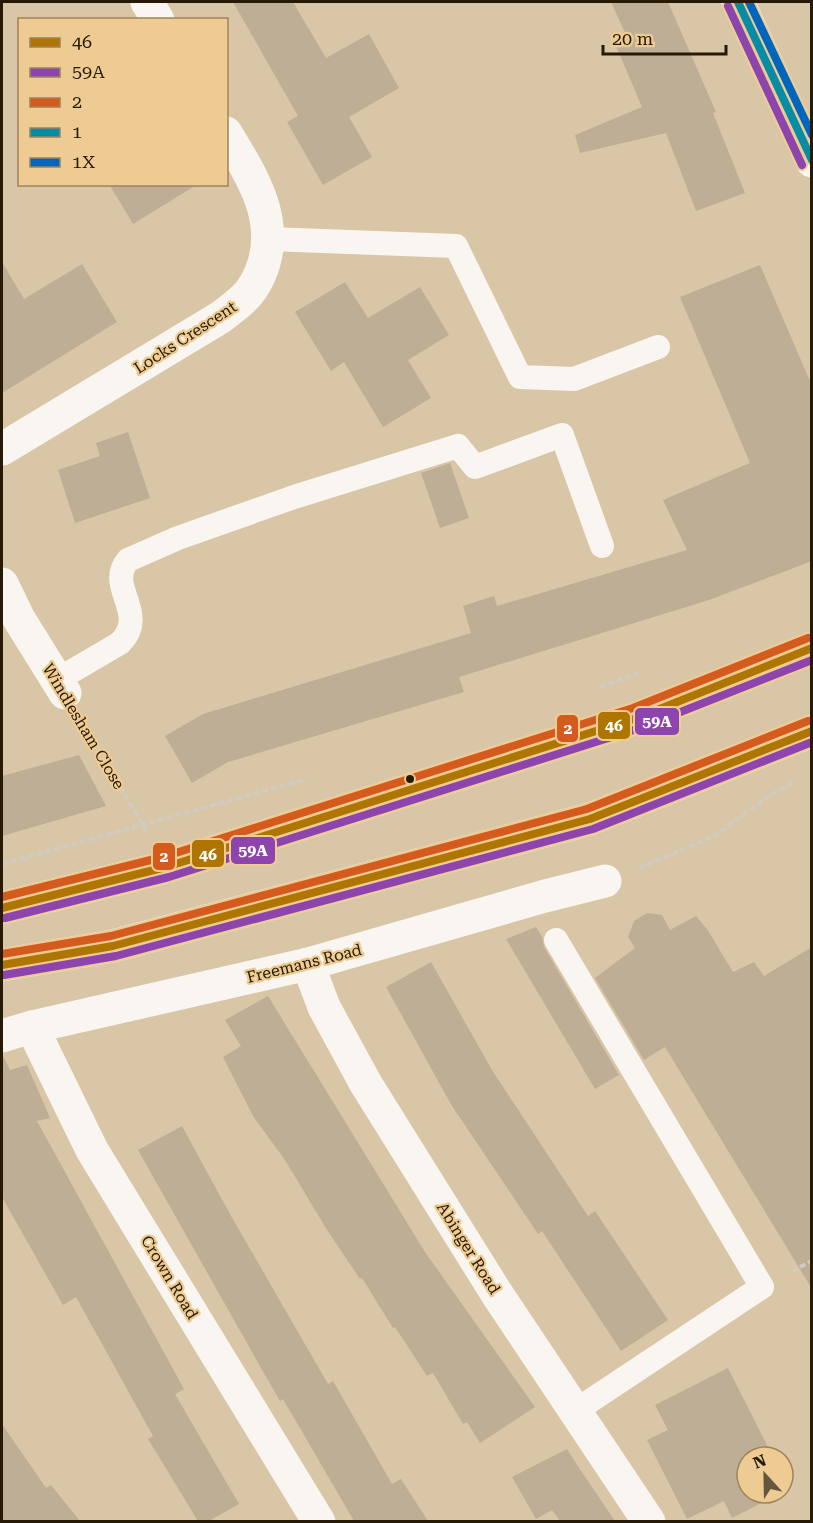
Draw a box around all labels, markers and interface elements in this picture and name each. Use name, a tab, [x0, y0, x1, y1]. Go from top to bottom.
legend	[18, 18, 228, 186]
scale bar	[603, 18, 726, 56]
text: 20 m	[612, 28, 653, 49]
text: 46	[72, 31, 92, 52]
text: 59A	[72, 61, 105, 82]
text: 2	[72, 91, 82, 112]
text: 1	[72, 121, 82, 142]
text: 1X	[72, 151, 95, 172]
street label: Locks Crescent	[130, 297, 240, 378]
street label: Windlesham Close	[38, 660, 129, 793]
line badge: 59A	[634, 707, 680, 736]
line badge: 46	[597, 711, 631, 740]
text: 59A	[642, 712, 672, 731]
line badge: 2	[556, 714, 579, 743]
text: 46	[605, 716, 623, 735]
text: 2	[564, 719, 573, 738]
unlabelled marker	[404, 773, 416, 785]
line badge: 59A	[230, 836, 276, 865]
line badge: 46	[191, 839, 225, 868]
text: 59A	[238, 841, 268, 860]
line badge: 2	[152, 842, 176, 871]
text: 46	[199, 845, 217, 864]
text: 2	[160, 847, 169, 866]
street label: Freemans Road	[245, 940, 364, 987]
street label: Abinger Road	[433, 1199, 504, 1298]
street label: Crown Road	[137, 1232, 202, 1323]
north arrow	[735, 1445, 795, 1505]
text: N	[750, 1450, 769, 1473]

